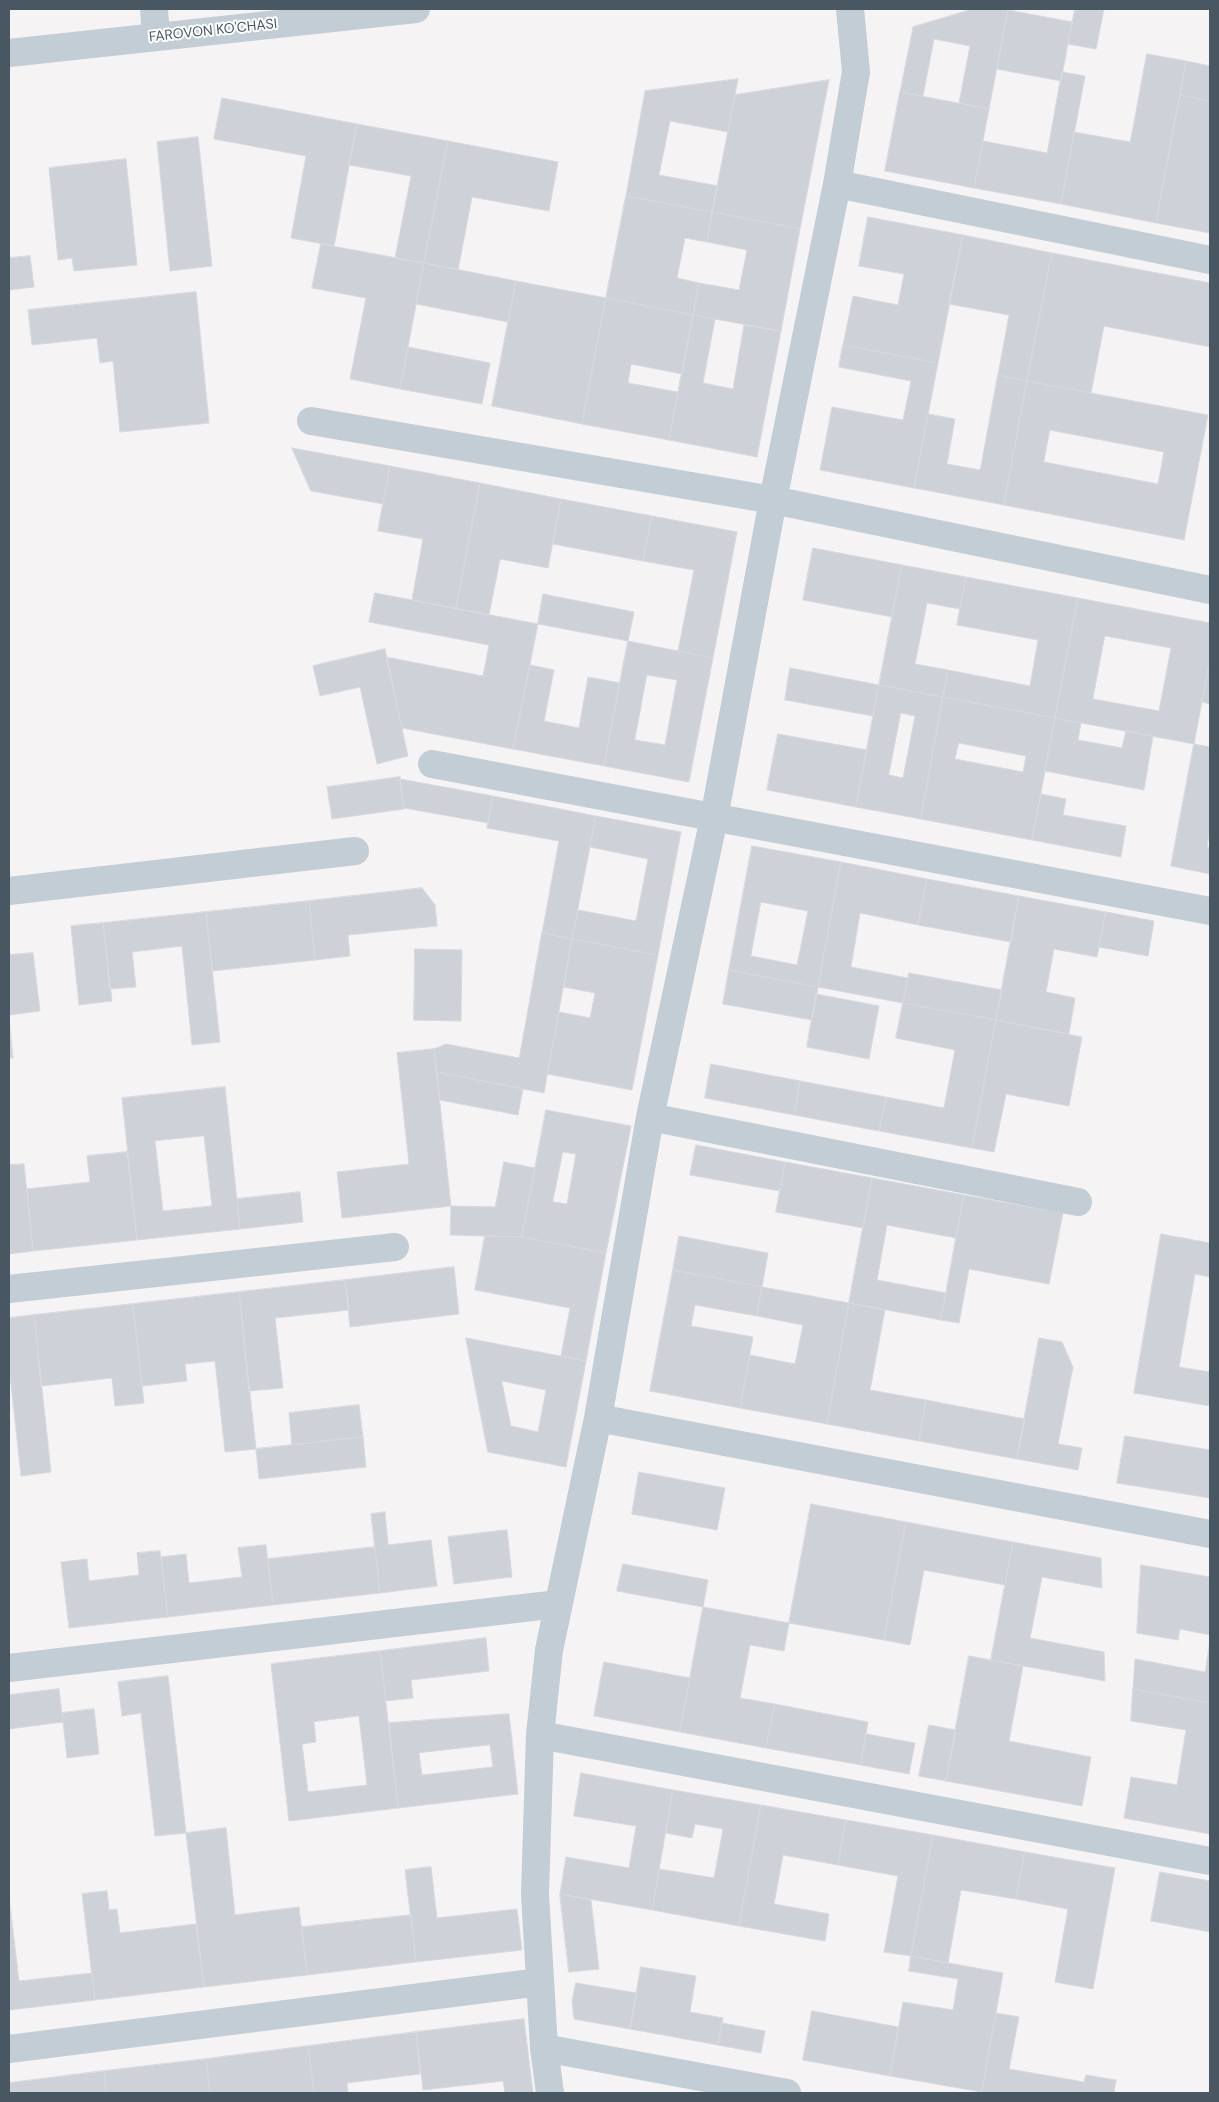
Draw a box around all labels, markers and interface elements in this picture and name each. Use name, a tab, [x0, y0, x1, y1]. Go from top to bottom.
street label: FAROVON KO'CHASI	[148, 16, 278, 46]

